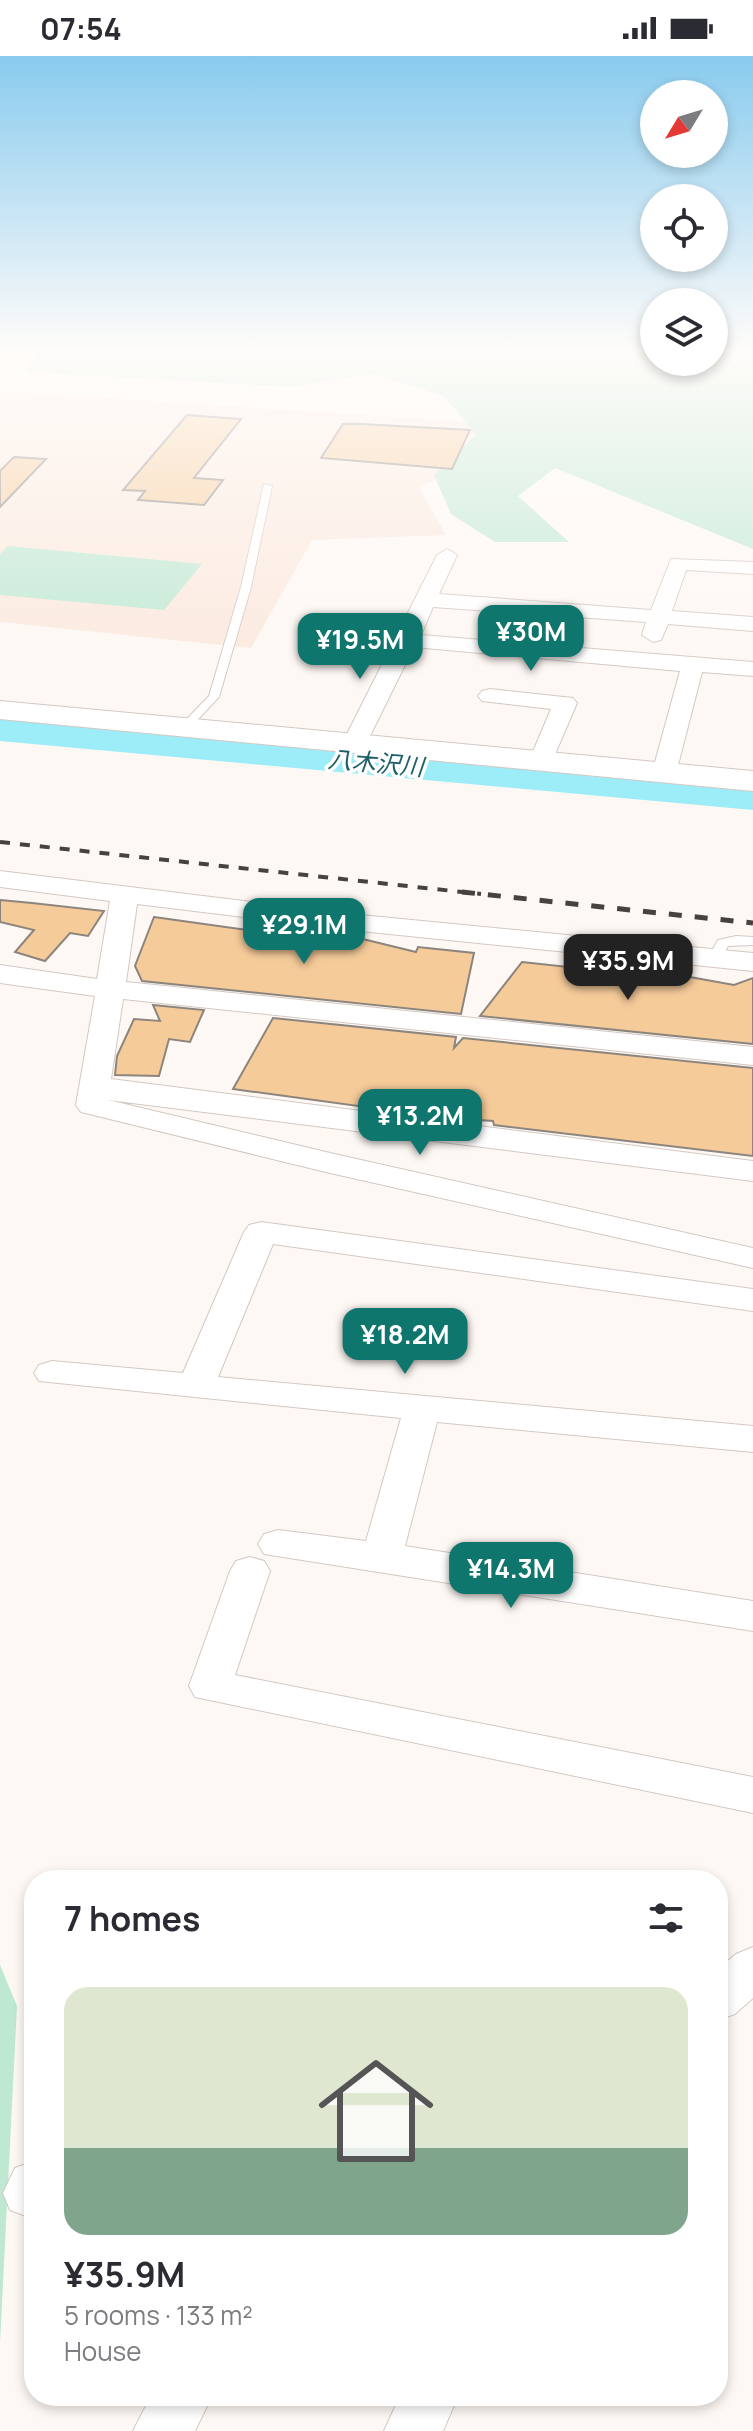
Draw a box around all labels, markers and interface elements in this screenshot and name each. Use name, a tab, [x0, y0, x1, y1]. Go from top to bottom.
text: 07:54	[40, 8, 122, 49]
north arrow	[640, 80, 728, 168]
map controls	[640, 80, 728, 376]
button: locate	[640, 184, 728, 272]
button: layers	[640, 288, 728, 376]
pin: ¥30M	[484, 605, 578, 673]
pin: ¥19.5M	[295, 613, 425, 681]
text: ¥30M	[496, 613, 566, 649]
text: ¥19.5M	[316, 621, 404, 657]
water label: 八木沢川	[327, 741, 428, 783]
pin: ¥29.1M	[239, 898, 369, 966]
text: ¥29.1M	[261, 906, 347, 942]
pin: ¥35.9M	[563, 934, 693, 1002]
text: ¥35.9M	[582, 942, 674, 978]
pin: ¥13.2M	[355, 1089, 485, 1157]
text: ¥13.2M	[376, 1097, 464, 1133]
pin: ¥18.2M	[340, 1308, 470, 1376]
text: ¥18.2M	[361, 1316, 449, 1352]
pin: ¥14.3M	[446, 1542, 576, 1610]
text: ¥14.3M	[467, 1550, 555, 1586]
text: 7 homes	[64, 1895, 200, 1941]
icon: filters	[644, 1896, 688, 1940]
icon: home	[304, 2039, 448, 2183]
text: ¥35.9M	[64, 2251, 185, 2297]
text: 5 rooms · 133 m²	[64, 2297, 253, 2333]
text: House	[64, 2333, 141, 2369]

